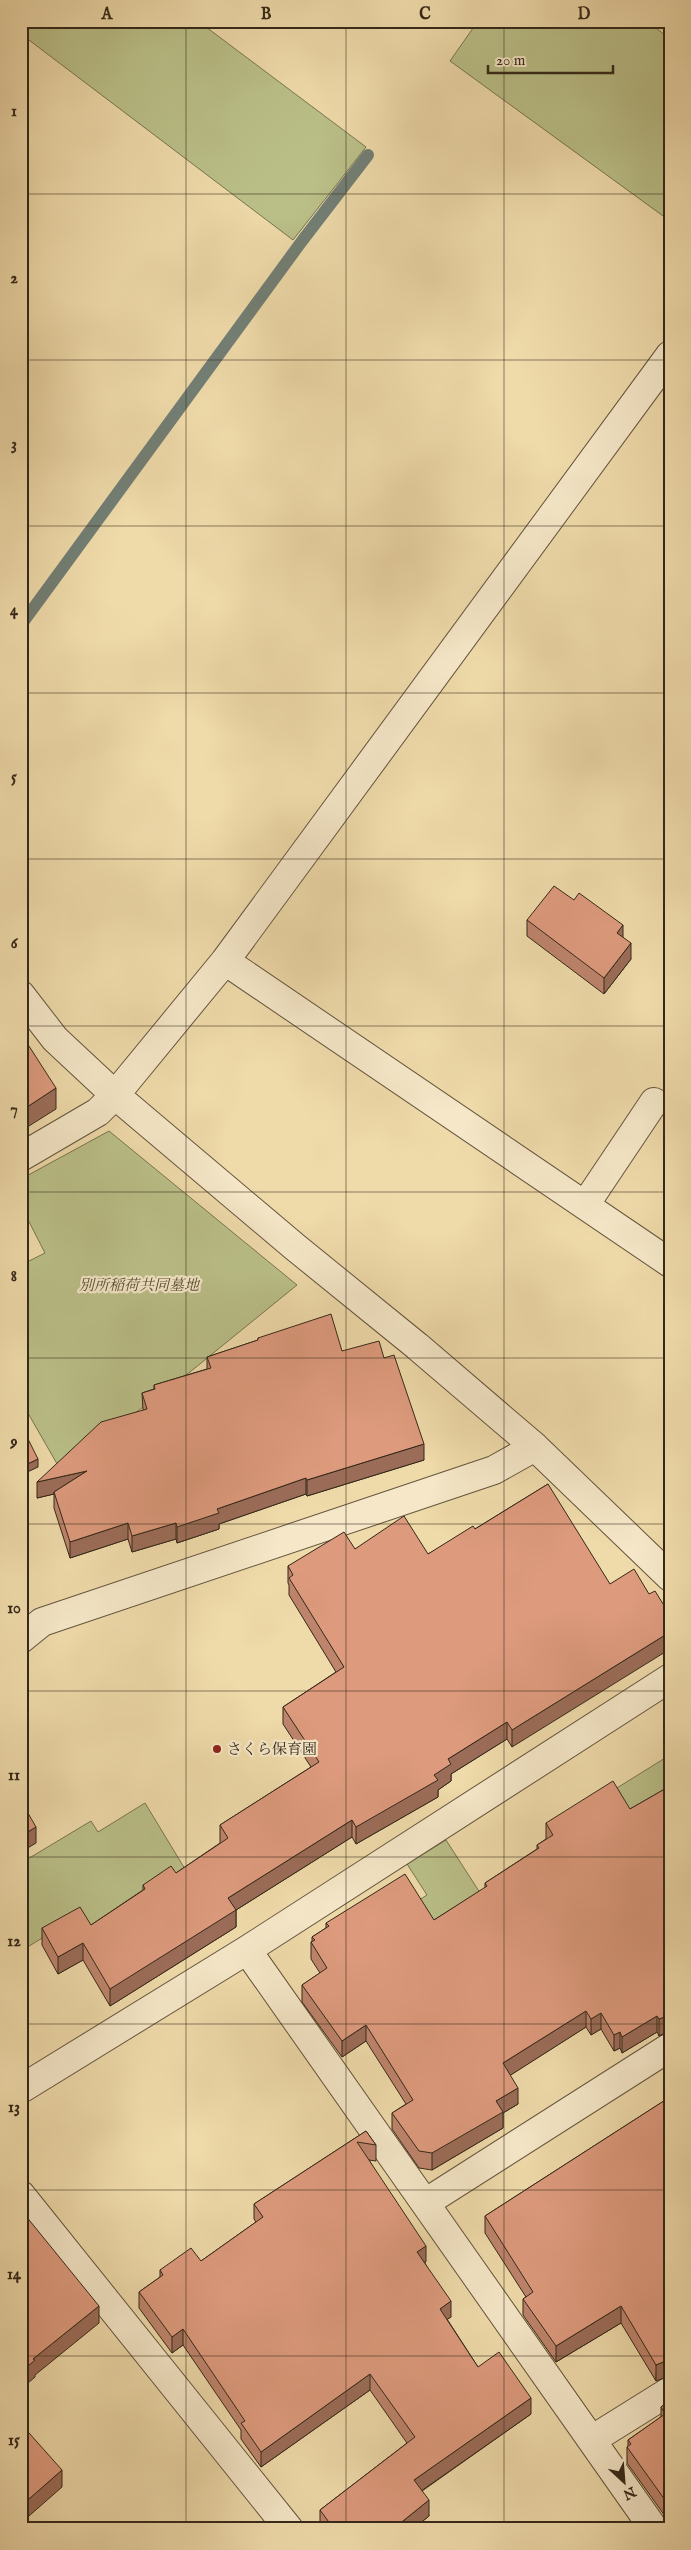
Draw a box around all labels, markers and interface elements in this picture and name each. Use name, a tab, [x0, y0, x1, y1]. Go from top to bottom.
text: A	[101, 5, 114, 25]
text: B	[261, 5, 272, 25]
text: C	[419, 5, 431, 25]
text: D	[578, 5, 591, 25]
scale bar	[488, 42, 614, 74]
text: 20 m	[496, 51, 526, 70]
text: 1	[11, 102, 17, 122]
text: 2	[10, 269, 18, 289]
text: 3	[11, 435, 17, 455]
text: 4	[10, 601, 19, 621]
text: 5	[11, 768, 17, 788]
text: 6	[11, 934, 19, 954]
text: 7	[10, 1100, 18, 1120]
text: 8	[11, 1267, 17, 1287]
park label: 別所稲荷共同墓地	[79, 1276, 201, 1295]
text: 9	[10, 1433, 18, 1453]
text: 10	[7, 1599, 21, 1619]
place label: さくら保育園	[227, 1740, 317, 1759]
marker: さくら保育園	[211, 1743, 223, 1755]
text: 11	[8, 1766, 20, 1786]
text: 12	[7, 1932, 21, 1952]
text: 13	[8, 2098, 20, 2118]
text: 14	[7, 2265, 22, 2285]
text: 15	[8, 2431, 20, 2451]
north arrow	[598, 2458, 648, 2508]
text: N	[620, 2482, 640, 2504]

